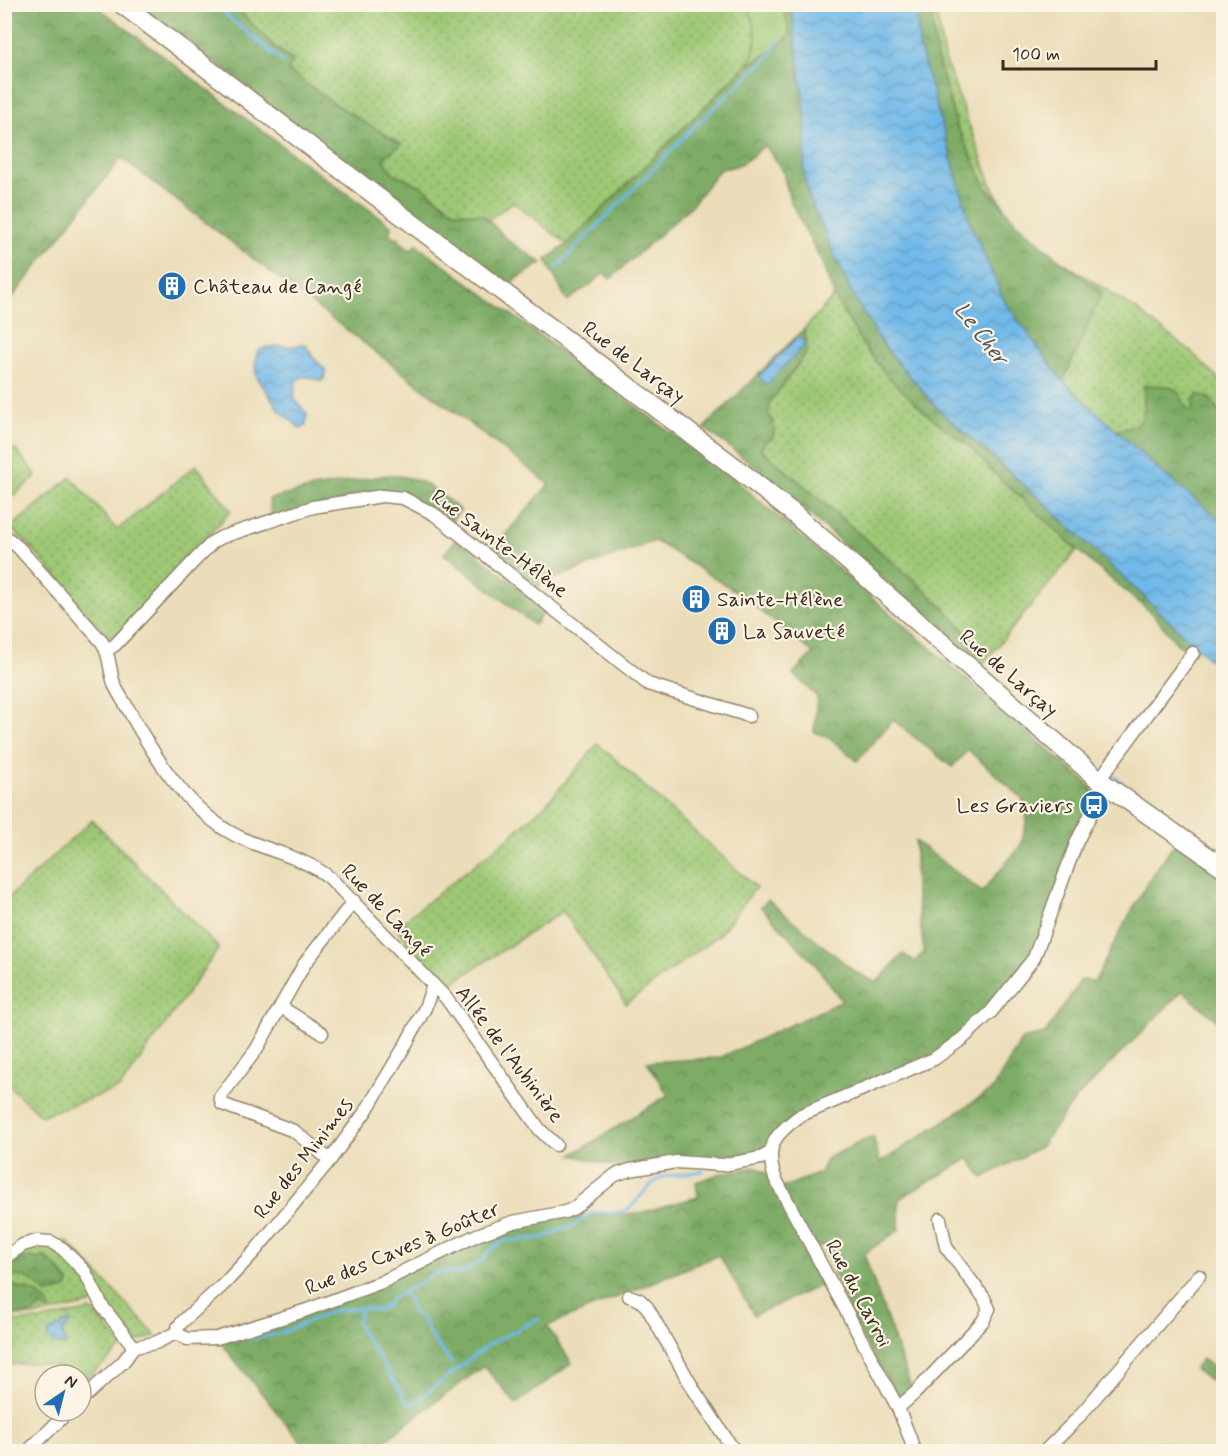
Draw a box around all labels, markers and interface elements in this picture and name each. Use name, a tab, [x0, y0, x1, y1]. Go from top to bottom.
scale bar	[1003, 33, 1156, 71]
text: 100 m	[1012, 43, 1060, 67]
building icon: Château de Cangé	[156, 270, 188, 302]
place label: Château de Cangé	[193, 273, 362, 301]
water label: Le Cher	[947, 297, 1015, 373]
street label: Rue de Larçay	[576, 315, 691, 411]
street label: Rue Sainte-Hélène	[425, 483, 574, 605]
building icon: Sainte-Hélène	[680, 583, 712, 615]
place label: Sainte-Hélène	[717, 586, 843, 614]
building icon: La Sauveté	[706, 615, 738, 647]
place label: La Sauveté	[743, 618, 845, 646]
street label: Rue de Larçay	[953, 623, 1064, 724]
bus stop icon: Les Graviers	[1078, 789, 1110, 821]
place label: Les Graviers	[956, 792, 1073, 820]
street label: Rue de Cangé	[335, 858, 438, 964]
street label: Allée de l'Aubinière	[448, 980, 570, 1129]
street label: Rue des Minimes	[248, 1092, 360, 1225]
street label: Rue des Caves à Goûter	[301, 1195, 504, 1303]
street label: Rue du Carroi	[818, 1235, 898, 1352]
north arrow	[33, 1363, 93, 1423]
text: N	[60, 1370, 81, 1394]

